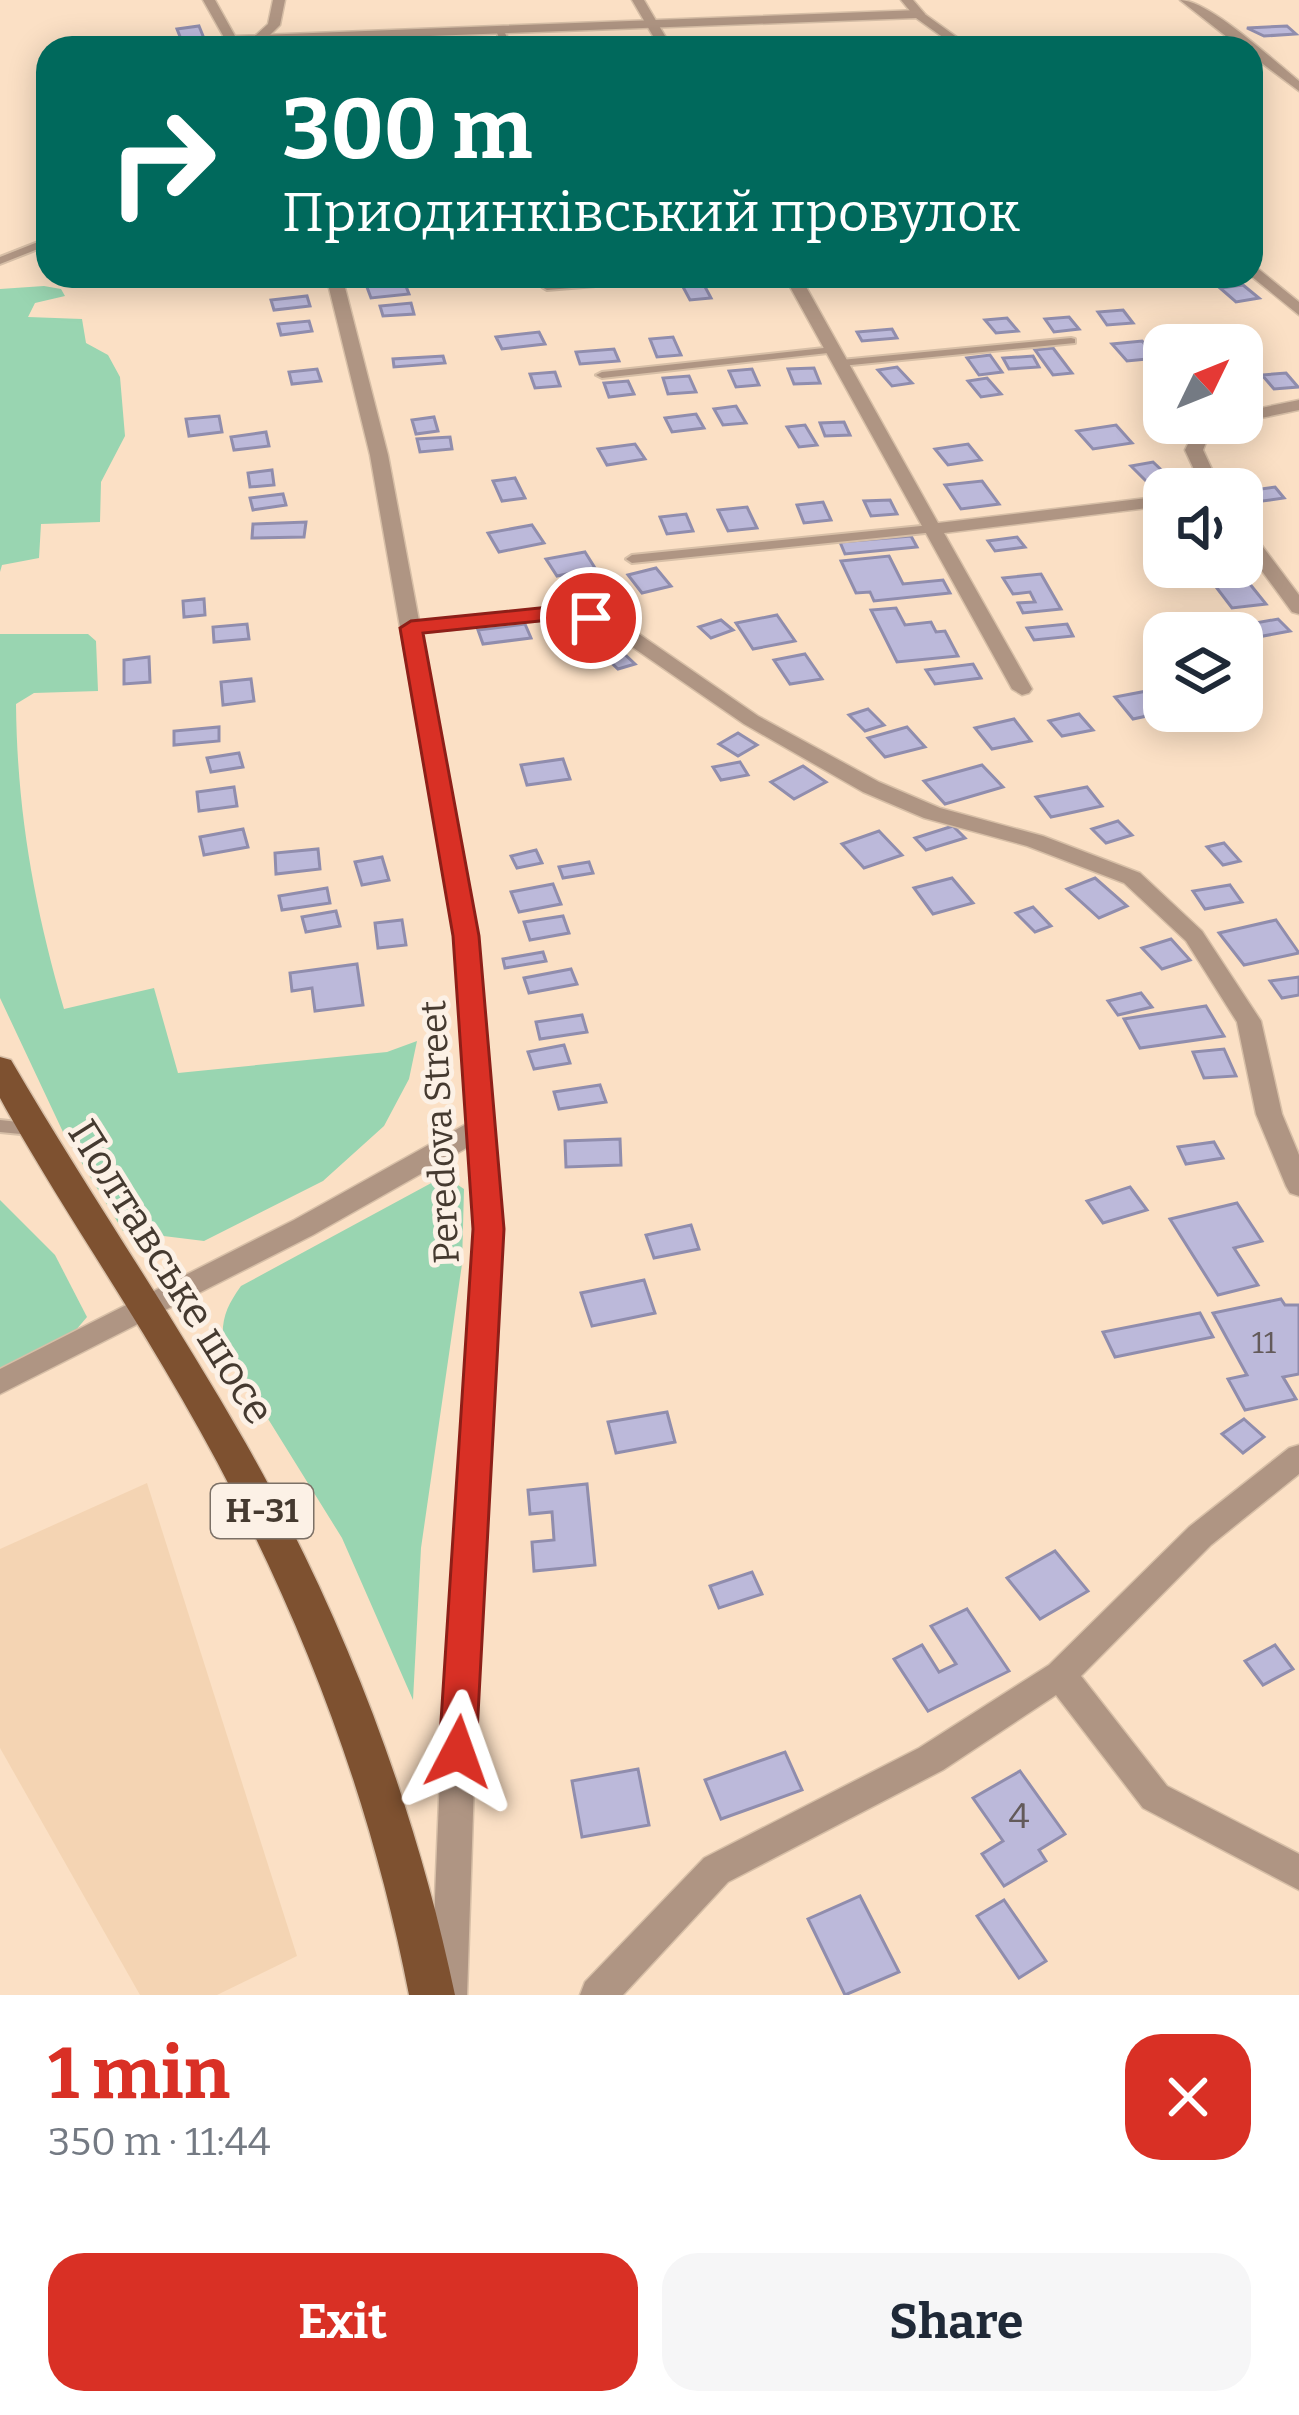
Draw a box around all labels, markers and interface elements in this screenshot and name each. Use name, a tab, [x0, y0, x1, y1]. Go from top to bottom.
text: 300 m	[282, 79, 532, 180]
icon: right	[84, 84, 240, 240]
text: Приодинківський провулок	[282, 181, 1020, 245]
north arrow	[1143, 324, 1263, 444]
map controls	[1143, 324, 1263, 732]
button: sound	[1143, 468, 1263, 588]
pin	[540, 567, 642, 669]
icon: arrive	[558, 585, 624, 651]
button: layers	[1143, 612, 1263, 732]
street label: Peredova Street	[411, 999, 469, 1265]
street label: Полтавське шосе	[57, 1111, 285, 1433]
house number: 11	[1252, 1325, 1276, 1361]
road number: Н-31	[211, 1484, 313, 1538]
position arrow	[395, 1689, 521, 1815]
house number: 4	[1008, 1794, 1030, 1838]
text: 1 min	[48, 2031, 230, 2117]
button: close	[1125, 2034, 1251, 2160]
text: 350 m · 11:44	[48, 2119, 271, 2165]
button: Exit	[48, 2253, 638, 2391]
button: Share	[662, 2253, 1251, 2391]

